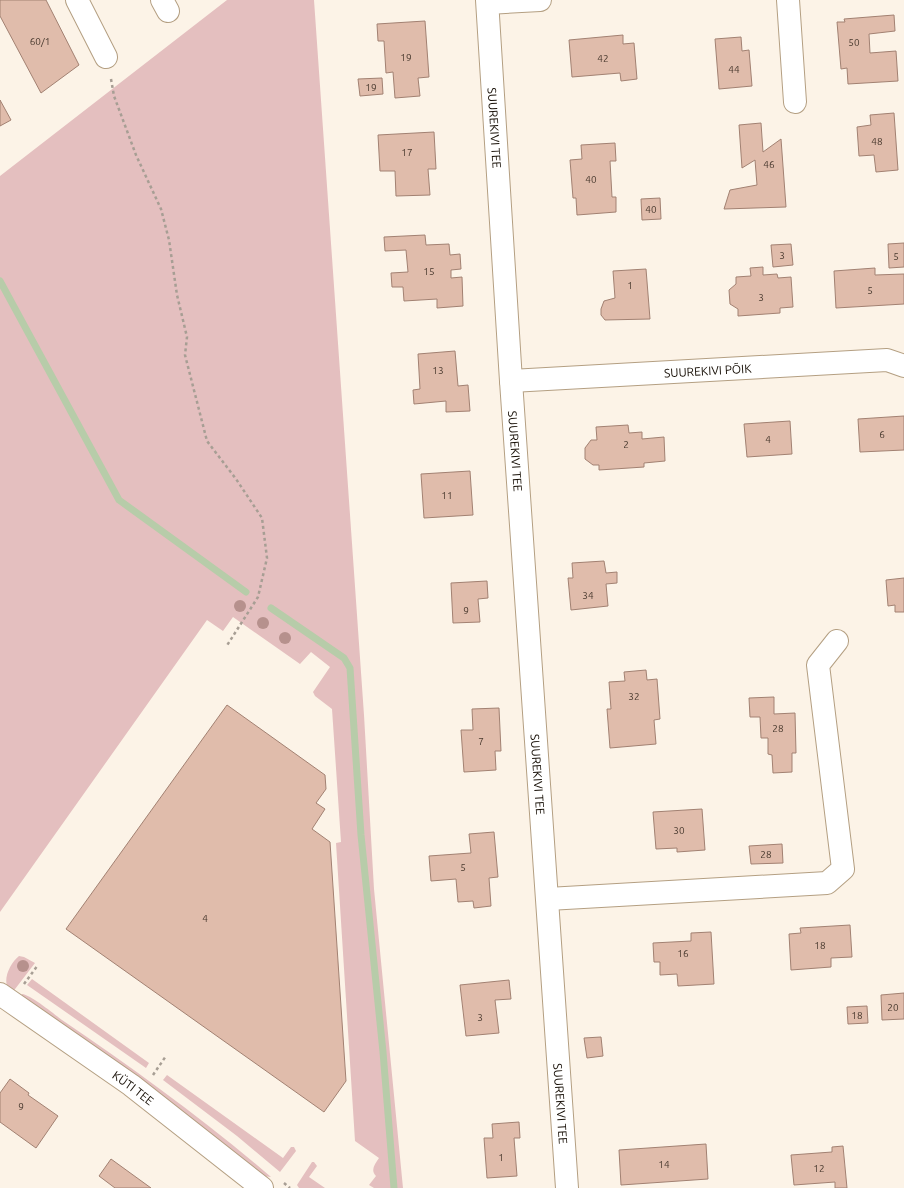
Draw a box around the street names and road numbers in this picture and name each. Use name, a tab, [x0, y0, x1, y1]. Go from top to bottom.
street label: SUUREKIVI TEE	[486, 87, 504, 169]
street label: SUUREKIVI PÕIK	[664, 361, 753, 379]
street label: SUUREKIVI TEE	[507, 410, 525, 492]
street label: SUUREKIVI TEE	[529, 733, 548, 815]
street label: SUUREKIVI TEE	[552, 1063, 570, 1145]
street label: KÜTI TEE	[110, 1068, 157, 1107]

